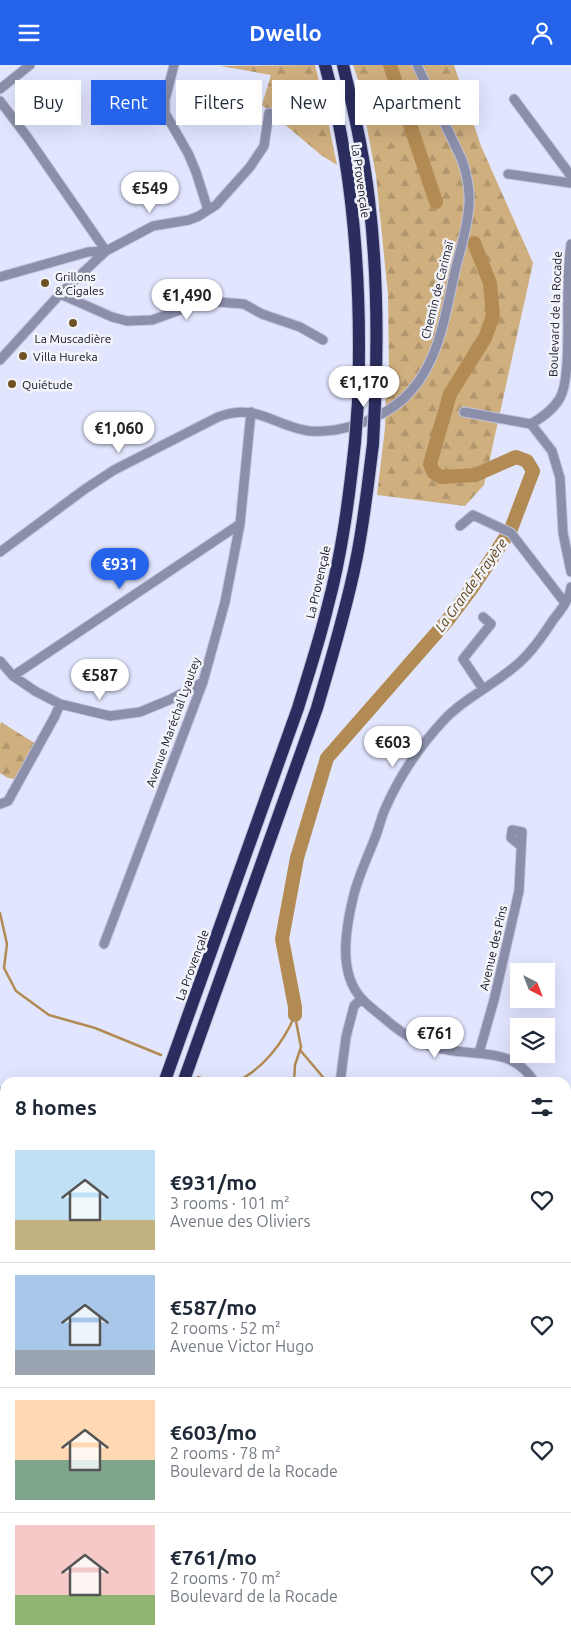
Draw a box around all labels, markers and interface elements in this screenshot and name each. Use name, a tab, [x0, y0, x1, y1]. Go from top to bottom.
icon: menu	[15, 19, 43, 47]
icon: person	[528, 19, 556, 47]
text: Dwello	[249, 20, 322, 45]
chip: Buy	[15, 80, 81, 125]
chip: Rent	[91, 80, 166, 125]
chip: Filters	[176, 80, 262, 125]
chip: New	[272, 80, 345, 125]
chip: Apartment	[355, 80, 479, 125]
street label: La Provençale	[349, 143, 373, 219]
pin: €549	[120, 171, 180, 214]
text: €549	[132, 179, 168, 197]
street label: Chemin de Carimaï	[419, 239, 456, 340]
street label: Boulevard de la Rocade	[546, 251, 564, 377]
place label: Grillons & Cigales	[55, 270, 104, 297]
marker: Grillons & Cigales	[39, 277, 51, 289]
pin: €1,490	[146, 279, 228, 321]
text: €1,490	[162, 286, 212, 304]
marker: La Muscadière	[67, 317, 79, 329]
place label: La Muscadière	[35, 332, 111, 345]
marker: Villa Hureka	[17, 350, 29, 362]
place label: Villa Hureka	[33, 350, 98, 363]
pin: €1,170	[323, 365, 405, 408]
text: €1,170	[339, 373, 389, 391]
marker: Quiétude	[6, 378, 18, 390]
place label: Quiétude	[22, 378, 73, 391]
pin: €1,060	[78, 411, 160, 454]
text: €1,060	[94, 419, 144, 437]
water label: La Grande Frayère	[432, 535, 510, 635]
street label: La Provençale	[303, 544, 333, 620]
pin: €931	[90, 547, 150, 590]
text: €931	[102, 555, 138, 573]
street label: Avenue Maréchal Lyautey	[143, 655, 203, 789]
pin: €587	[70, 659, 130, 701]
text: €587	[82, 666, 118, 684]
pin: €603	[363, 725, 423, 768]
text: €603	[375, 733, 411, 751]
street label: Avenue des Pins	[477, 904, 509, 992]
street label: La Provençale	[173, 928, 211, 1002]
north arrow	[510, 963, 555, 1007]
map controls	[510, 963, 555, 1063]
pin: €761	[405, 1017, 465, 1059]
button: layers	[510, 1018, 555, 1063]
text: €761	[417, 1024, 453, 1042]
icon: filters	[528, 1093, 556, 1121]
text: 8 homes	[15, 1095, 97, 1119]
icon: home	[55, 1170, 115, 1230]
text: €931/mo	[170, 1170, 257, 1194]
icon: heart	[528, 1186, 556, 1214]
text: 3 rooms · 101 m²	[170, 1194, 290, 1212]
text: Avenue des Oliviers	[170, 1212, 310, 1230]
icon: home	[55, 1295, 115, 1355]
text: €587/mo	[170, 1295, 257, 1319]
icon: heart	[528, 1311, 556, 1339]
text: 2 rooms · 52 m²	[170, 1319, 281, 1337]
text: Avenue Victor Hugo	[170, 1337, 314, 1355]
icon: home	[55, 1420, 115, 1480]
text: €603/mo	[170, 1420, 257, 1444]
icon: heart	[528, 1436, 556, 1464]
text: 2 rooms · 78 m²	[170, 1444, 281, 1462]
text: Boulevard de la Rocade	[170, 1462, 338, 1480]
icon: home	[55, 1545, 115, 1605]
text: €761/mo	[170, 1545, 257, 1569]
icon: heart	[528, 1561, 556, 1589]
text: 2 rooms · 70 m²	[170, 1569, 281, 1587]
text: Boulevard de la Rocade	[170, 1587, 338, 1605]

